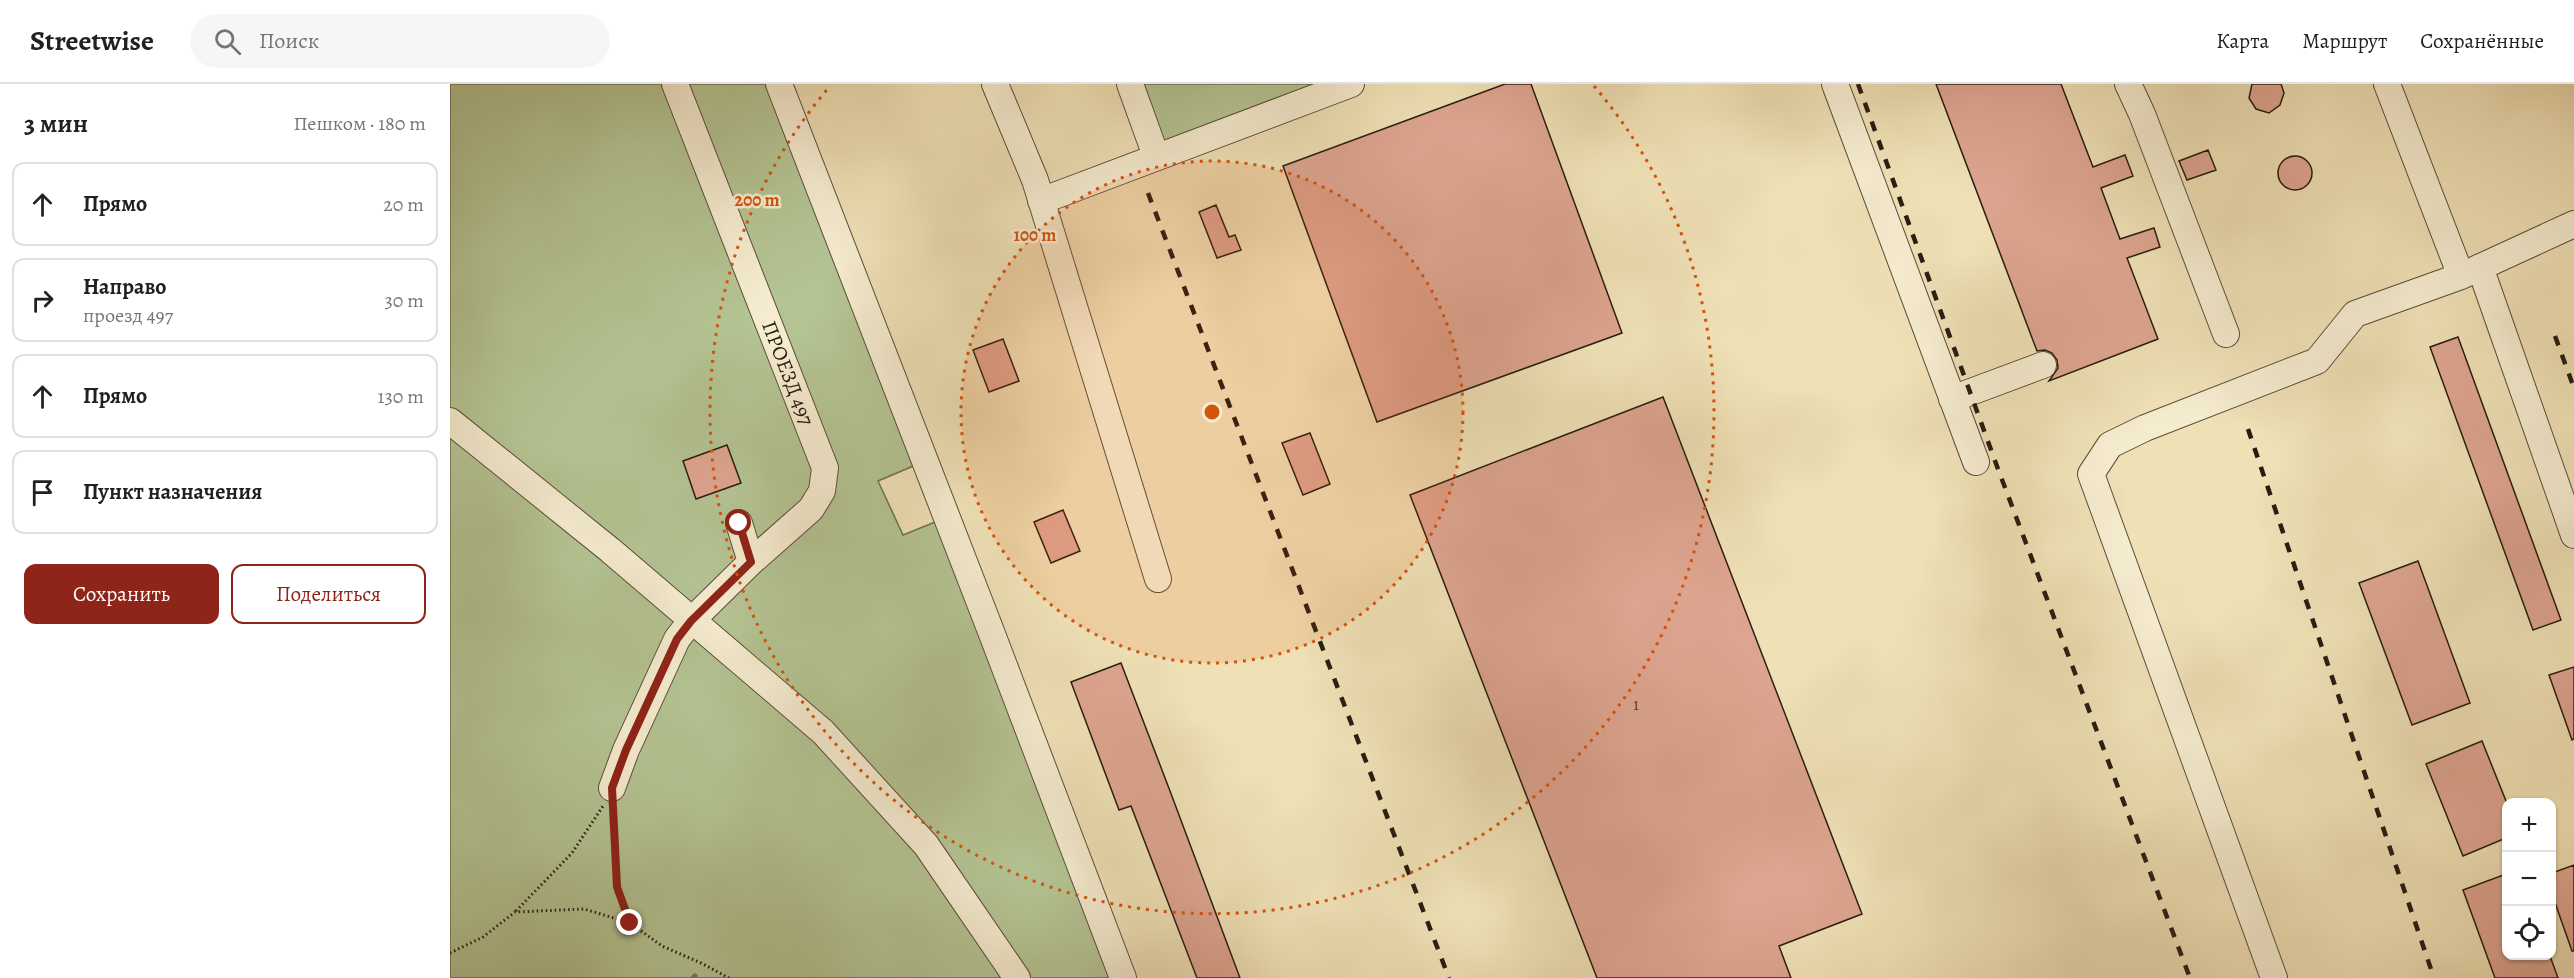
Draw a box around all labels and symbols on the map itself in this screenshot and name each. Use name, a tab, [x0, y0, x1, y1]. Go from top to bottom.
text: 200 m	[734, 188, 780, 212]
text: 100 m	[1014, 223, 1056, 247]
street label: ПРОЕЗД 497	[755, 317, 821, 430]
centre of rings	[1202, 402, 1222, 422]
route start	[725, 509, 751, 535]
house number: 1	[1633, 692, 1639, 716]
route end	[616, 909, 642, 935]

